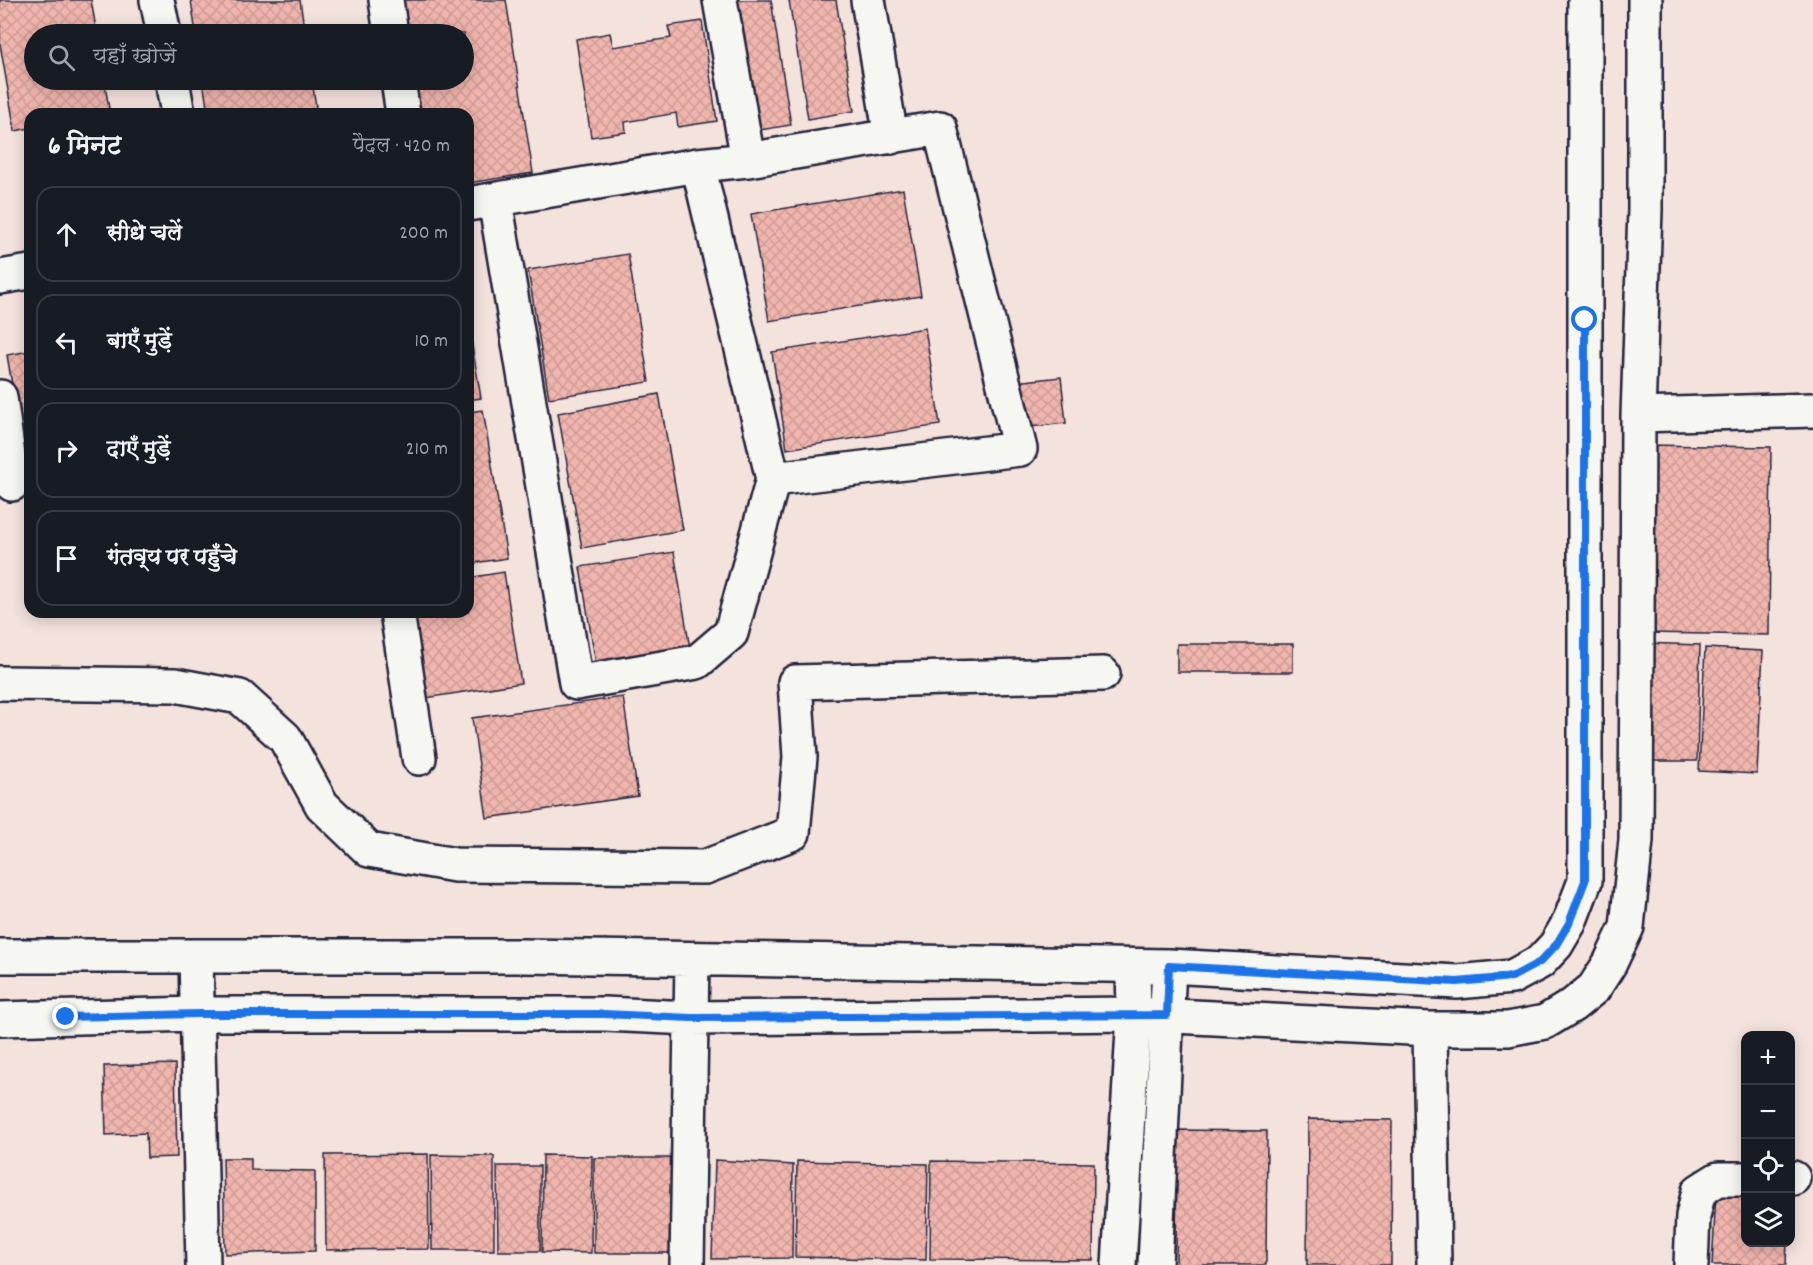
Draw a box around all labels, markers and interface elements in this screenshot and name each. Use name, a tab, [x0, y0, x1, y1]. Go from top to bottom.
search box	[24, 24, 474, 90]
icon: search	[45, 41, 78, 74]
text: यहाँ खोजें	[93, 42, 176, 73]
text: 6 मिनट	[48, 129, 121, 166]
text: पैदल · 420 m	[353, 133, 450, 161]
icon: ahead	[50, 218, 83, 251]
text: सीधे चलें	[107, 219, 182, 250]
text: 200 m	[399, 220, 448, 248]
route start	[1571, 306, 1597, 332]
icon: left	[50, 326, 83, 359]
text: बाएँ मुड़ें	[107, 327, 172, 358]
text: 10 m	[414, 328, 448, 356]
icon: right	[50, 434, 83, 467]
text: दाएँ मुड़ें	[107, 435, 171, 466]
text: 210 m	[406, 436, 448, 464]
icon: arrive	[50, 542, 83, 575]
text: गंतव्य पर पहुँचे	[107, 543, 237, 574]
route end	[52, 1003, 78, 1029]
map controls	[1741, 1031, 1795, 1247]
button: +	[1741, 1031, 1795, 1085]
button: −	[1741, 1085, 1795, 1139]
button: locate	[1741, 1139, 1795, 1193]
button: layers	[1741, 1193, 1795, 1247]

